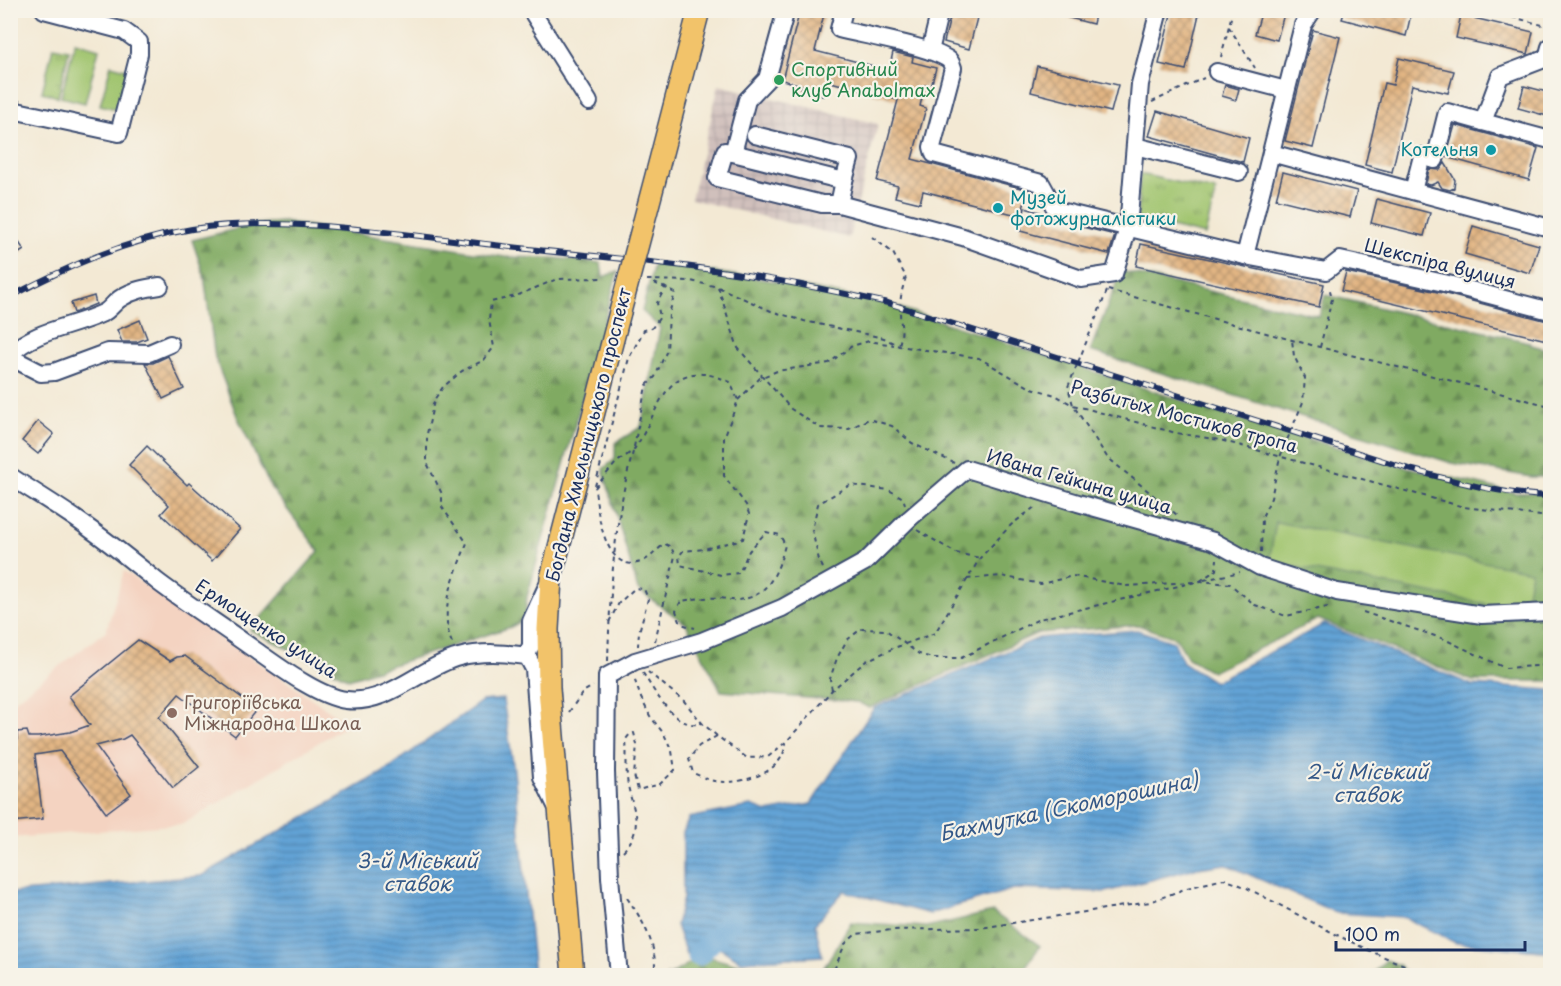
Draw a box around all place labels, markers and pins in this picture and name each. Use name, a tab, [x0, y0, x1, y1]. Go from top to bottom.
place label: Спортивний клуб Anabolmax	[791, 55, 935, 103]
marker: Спортивний клуб Anabolmax	[772, 73, 786, 87]
place label: Котельня	[1401, 135, 1479, 162]
marker: Котельня	[1484, 143, 1498, 157]
place label: Музей фотожурналістики	[1010, 183, 1177, 231]
marker: Музей фотожурналістики	[991, 201, 1005, 215]
place label: Григоріївська Міжнародна Школа	[184, 688, 362, 736]
marker: Григоріївська Міжнародна Школа	[165, 706, 179, 720]

